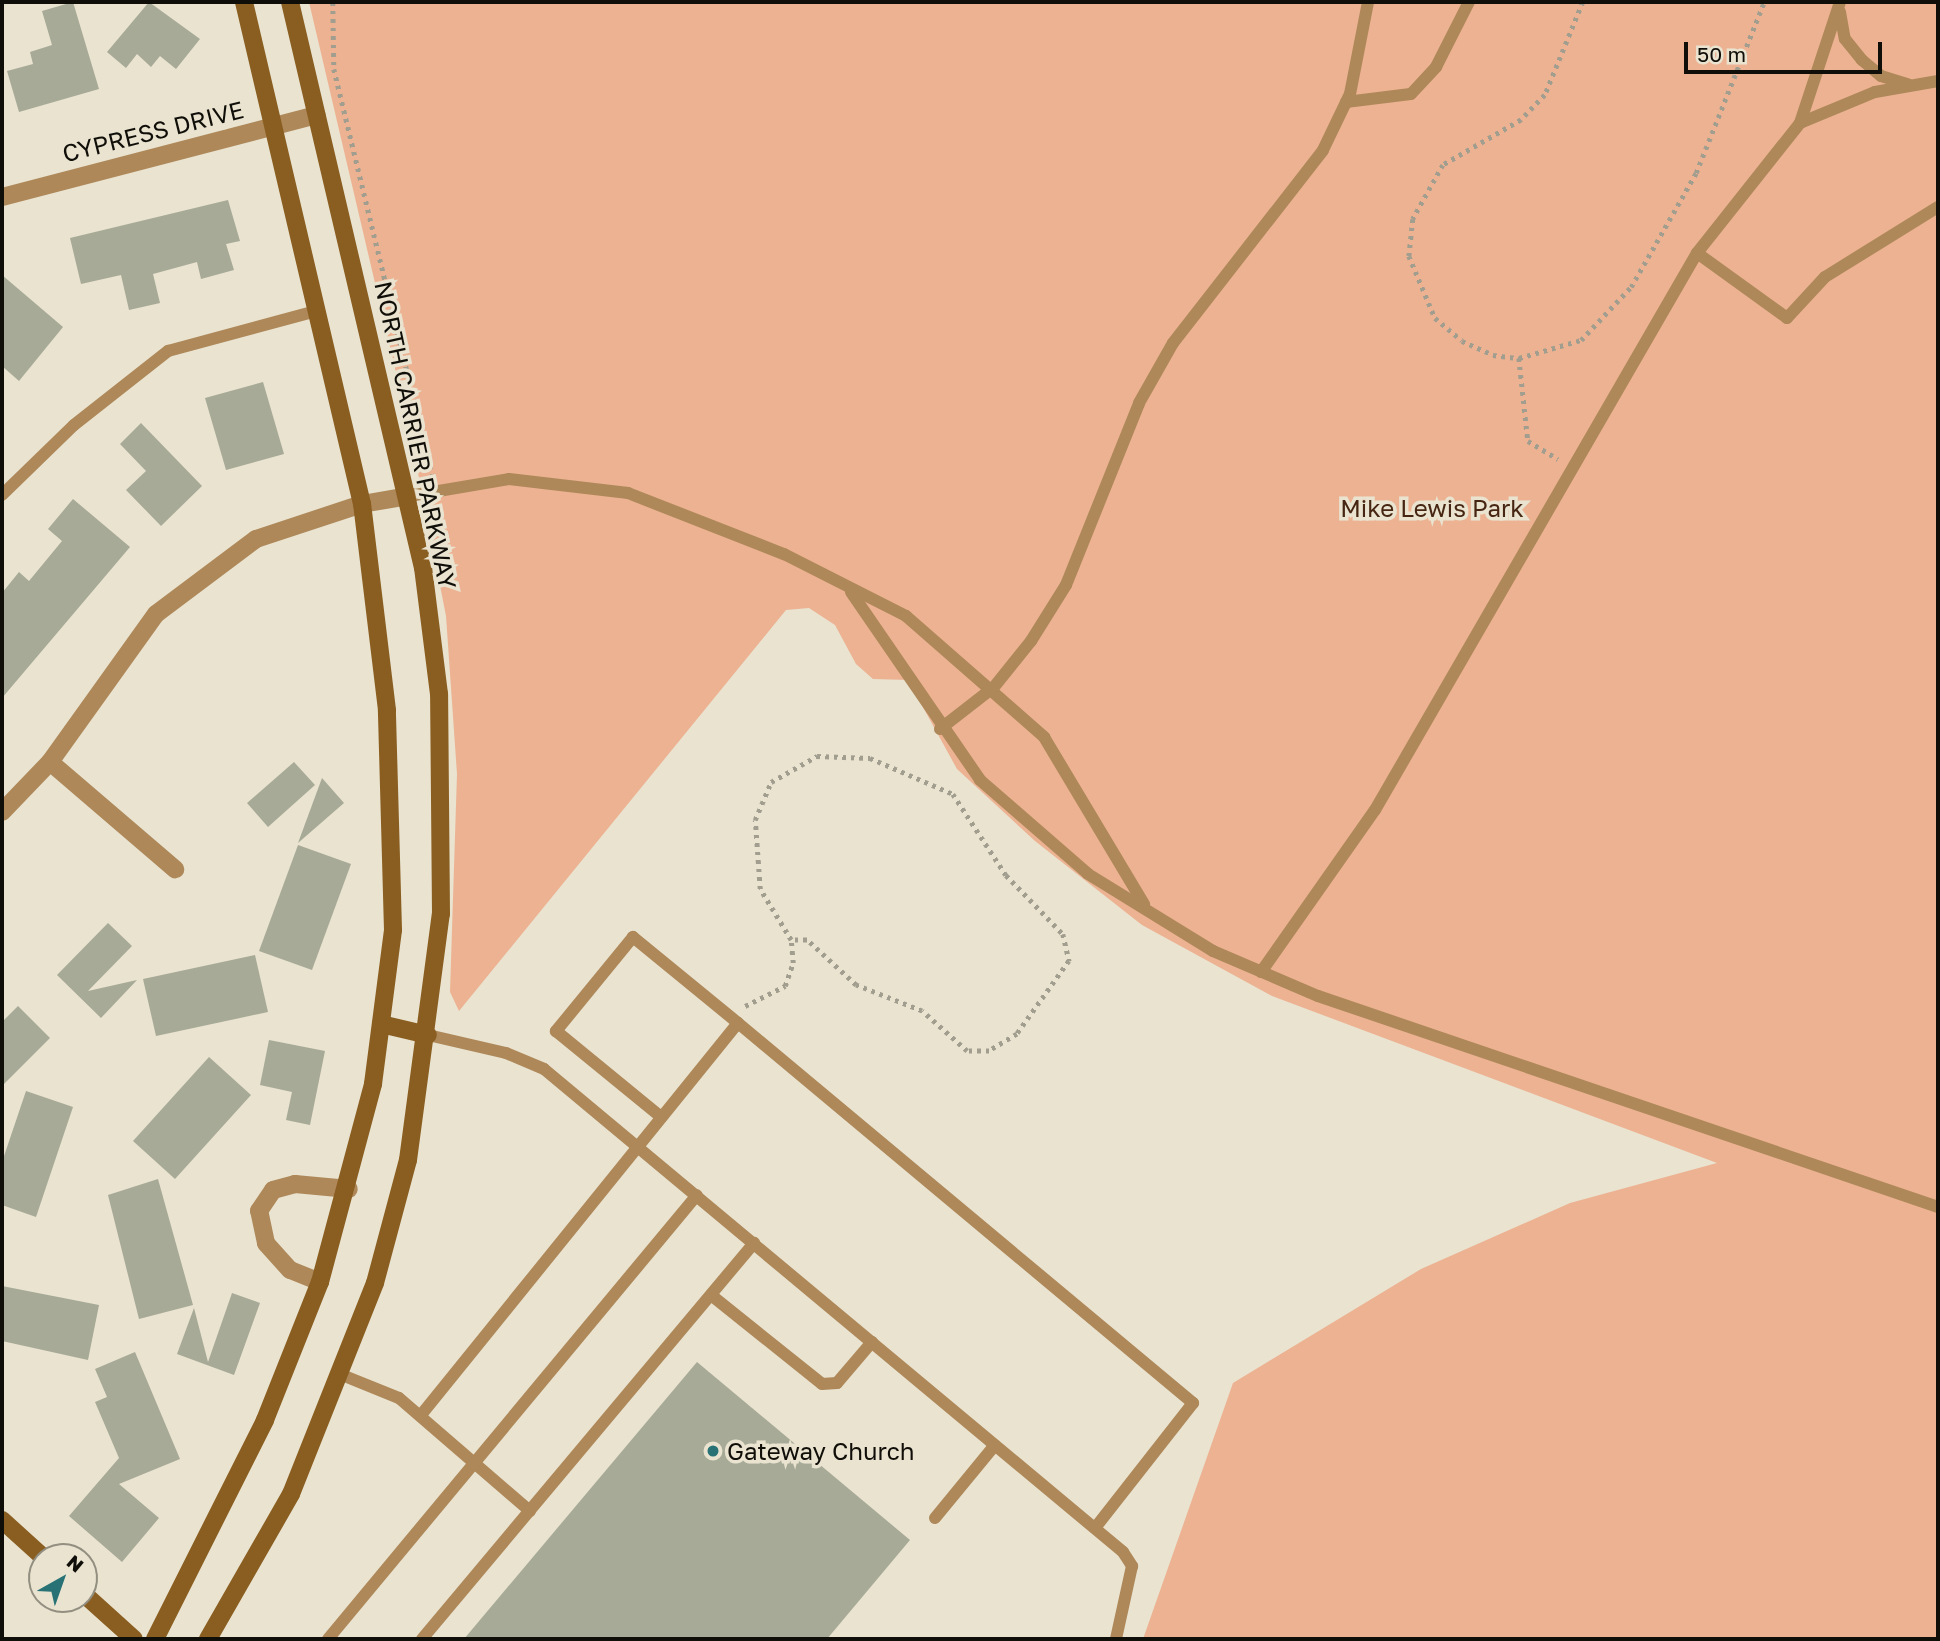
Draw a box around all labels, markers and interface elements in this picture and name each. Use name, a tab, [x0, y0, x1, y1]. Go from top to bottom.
scale bar	[1688, 28, 1886, 72]
text: 50 m	[1697, 41, 1746, 67]
street label: CYPRESS DRIVE	[59, 95, 247, 167]
street label: NORTH CARRIER PARKWAY	[369, 278, 463, 592]
park label: Mike Lewis Park	[1340, 494, 1524, 522]
place label: Gateway Church	[727, 1437, 915, 1465]
marker: Gateway Church	[705, 1443, 721, 1459]
north arrow	[28, 1543, 98, 1613]
text: N	[63, 1550, 88, 1577]

